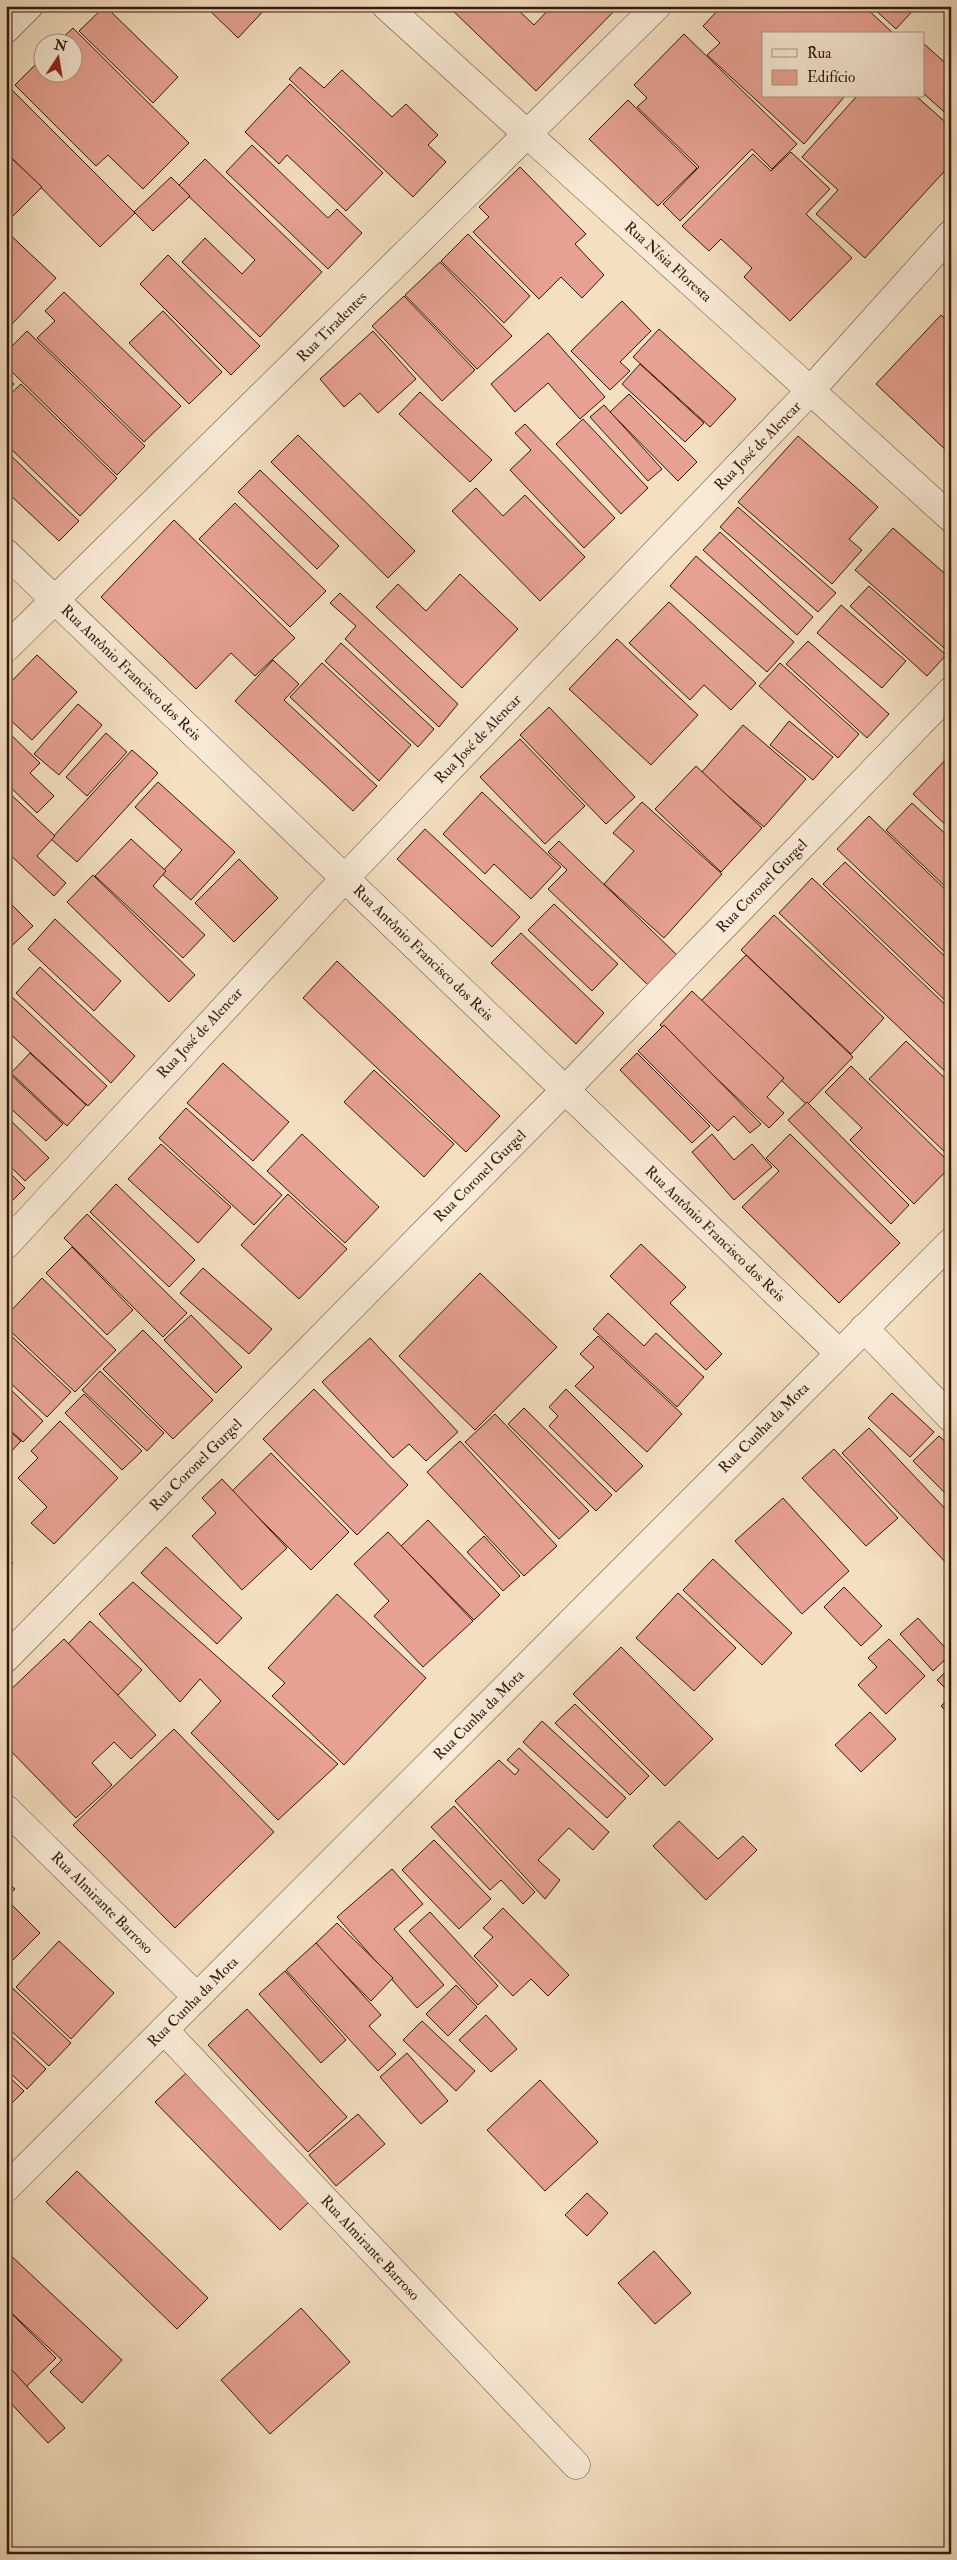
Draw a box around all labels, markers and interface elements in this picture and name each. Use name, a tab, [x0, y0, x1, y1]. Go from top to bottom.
north arrow	[32, 32, 82, 82]
legend	[762, 32, 924, 98]
text: N	[52, 36, 69, 55]
text: Rua	[807, 44, 832, 63]
text: Edifício	[807, 68, 855, 87]
street label: Rua Nísia Floresta	[620, 218, 716, 307]
street label: Rua Tiradentes	[293, 288, 371, 366]
street label: Rua José de Alencar	[710, 397, 807, 495]
street label: Rua Antônio Francisco dos Reis	[57, 601, 205, 745]
street label: Rua José de Alencar	[430, 690, 527, 788]
street label: Rua Coronel Gurgel	[712, 835, 812, 937]
street label: Rua Antônio Francisco dos Reis	[349, 881, 497, 1025]
street label: Rua José de Alencar	[153, 983, 248, 1083]
street label: Rua Coronel Gurgel	[430, 1126, 530, 1226]
street label: Rua Antônio Francisco dos Reis	[641, 1162, 789, 1306]
street label: Rua Cunha da Mota	[715, 1378, 814, 1477]
street label: Rua Coronel Gurgel	[146, 1415, 246, 1515]
street label: Rua Cunha da Mota	[430, 1665, 529, 1764]
street label: Rua Almirante Barroso	[47, 1848, 157, 1958]
street label: Rua Cunha da Mota	[144, 1952, 243, 2051]
street label: Rua Almirante Barroso	[316, 2191, 424, 2305]

